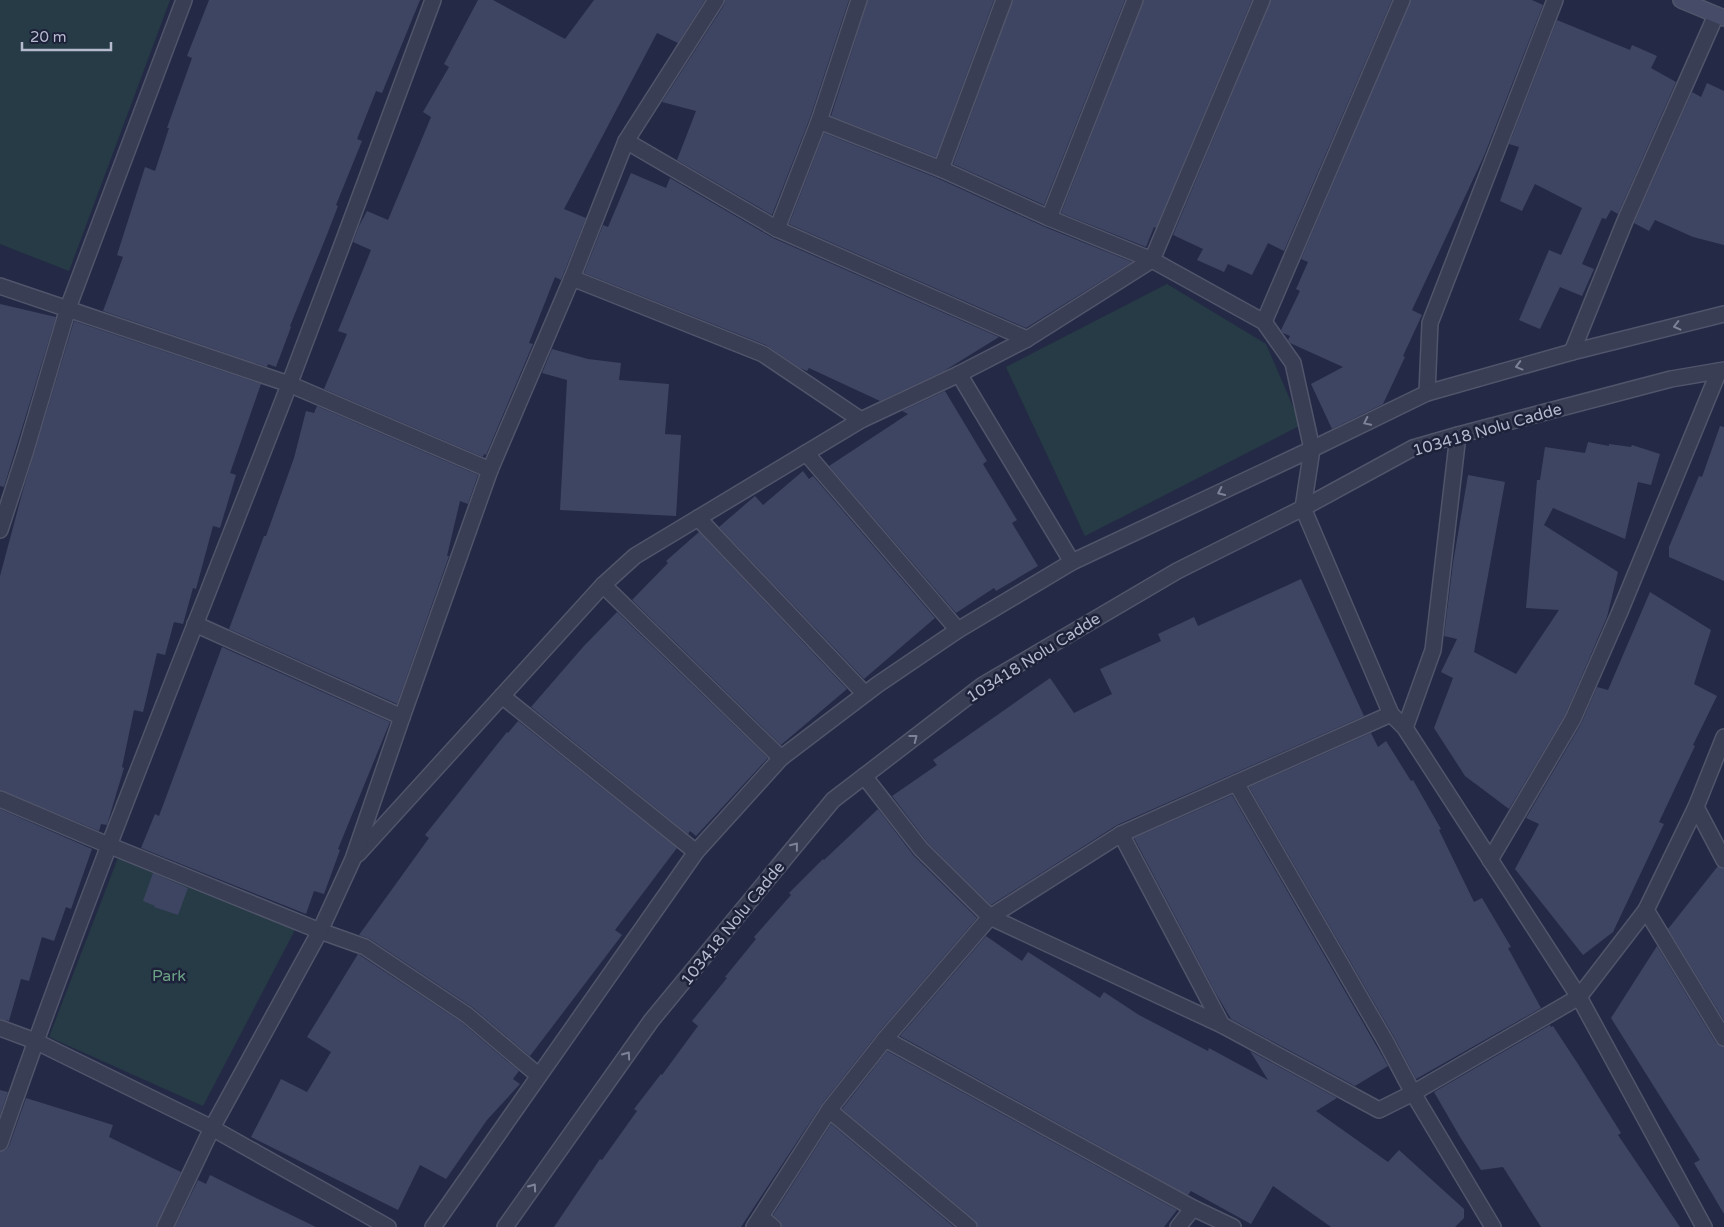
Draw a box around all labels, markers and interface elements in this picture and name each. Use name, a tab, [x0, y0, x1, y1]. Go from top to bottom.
scale bar	[22, 20, 111, 52]
text: 20 m	[30, 28, 67, 46]
one-way arrow	[1673, 320, 1681, 330]
one-way arrow	[1516, 361, 1524, 371]
street label: 103418 Nolu Cadde	[1410, 399, 1564, 461]
one-way arrow	[1364, 416, 1373, 426]
one-way arrow	[1217, 486, 1226, 496]
street label: 103418 Nolu Cadde	[963, 609, 1104, 707]
one-way arrow	[908, 735, 917, 743]
one-way arrow	[789, 843, 798, 852]
street label: 103418 Nolu Cadde	[677, 857, 789, 990]
park label: Park	[152, 966, 186, 986]
one-way arrow	[621, 1051, 630, 1060]
one-way arrow	[527, 1183, 536, 1193]

